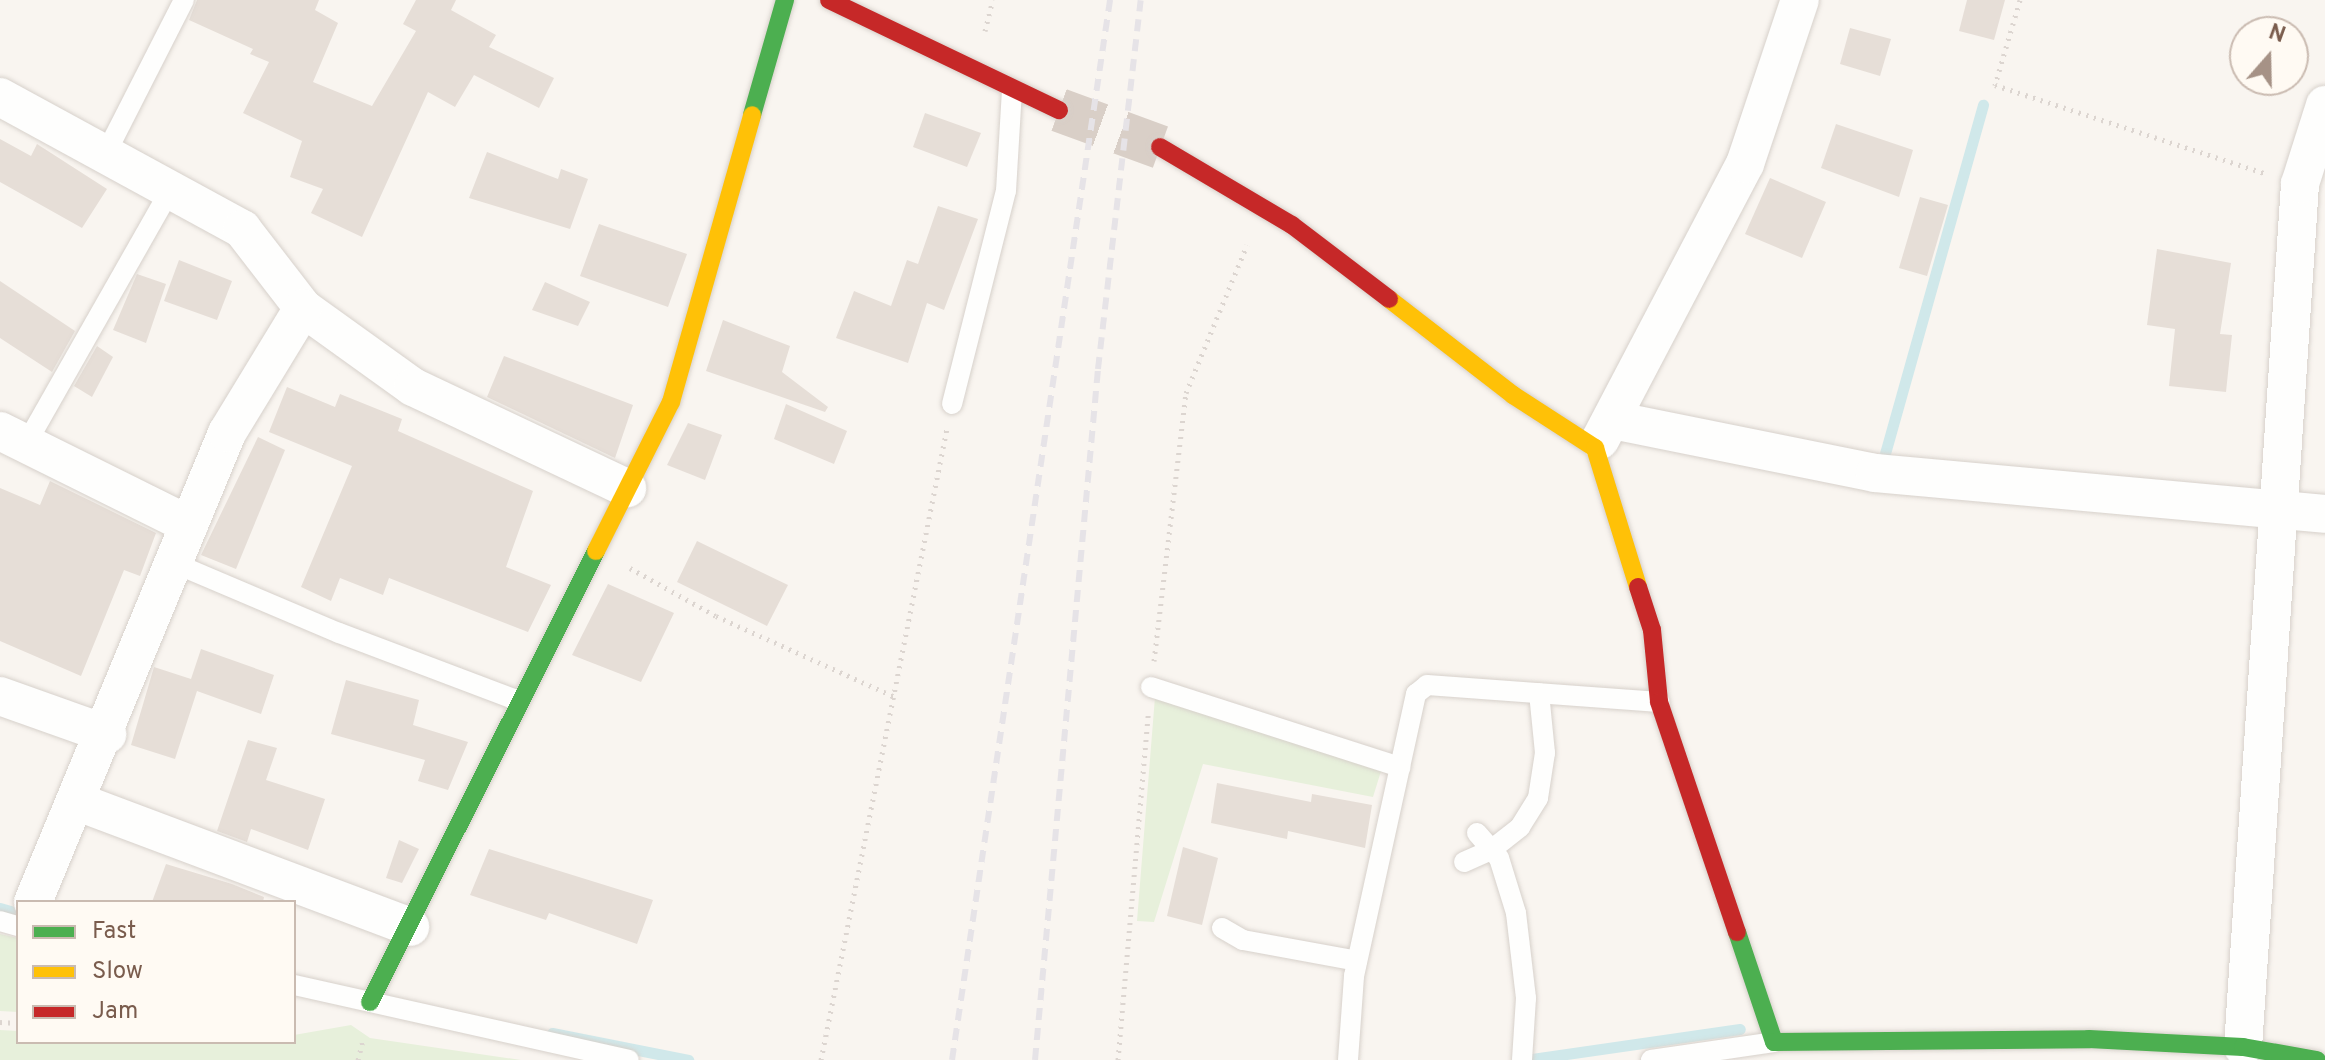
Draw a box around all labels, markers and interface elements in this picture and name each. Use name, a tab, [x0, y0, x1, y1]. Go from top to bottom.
north arrow	[2229, 16, 2309, 96]
text: N	[2265, 19, 2289, 50]
legend	[16, 900, 296, 1044]
text: Fast	[92, 917, 136, 947]
text: Slow	[92, 957, 143, 987]
text: Jam	[92, 997, 138, 1027]

